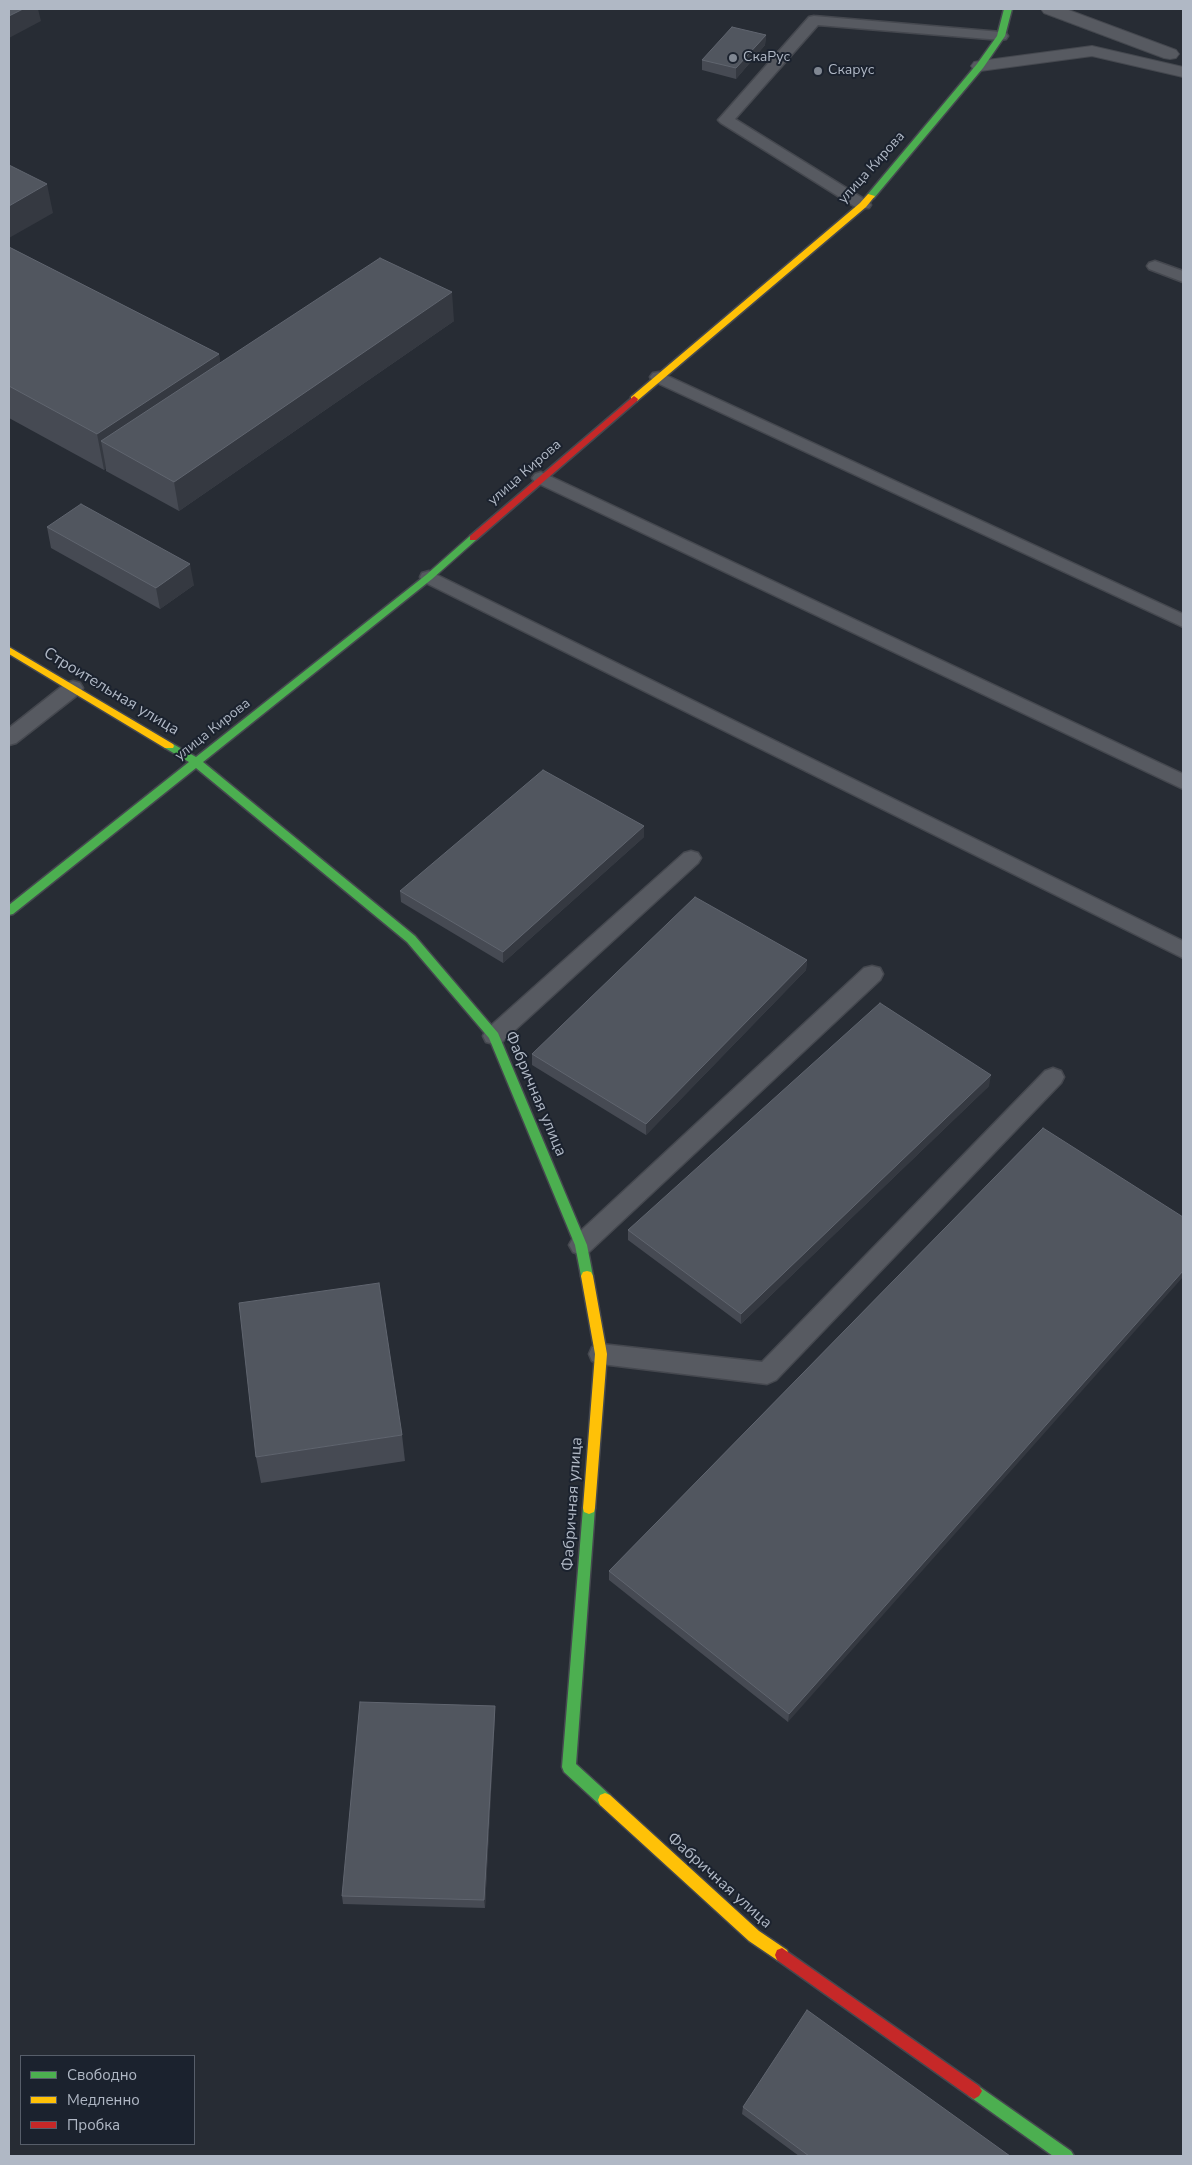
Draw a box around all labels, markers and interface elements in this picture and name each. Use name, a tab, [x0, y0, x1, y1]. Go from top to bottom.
place label: СкаРус	[743, 50, 790, 66]
marker: СкаРус	[727, 52, 739, 64]
place label: Скарус	[828, 63, 874, 79]
marker: Скарус	[812, 65, 824, 77]
street label: улица Кирова	[835, 128, 909, 208]
street label: улица Кирова	[485, 437, 565, 509]
street label: Строительная улица	[40, 644, 182, 740]
street label: улица Кирова	[172, 695, 254, 765]
street label: Фабричная улица	[500, 1028, 570, 1160]
street label: Фабричная улица	[559, 1436, 587, 1572]
street label: Фабричная улица	[663, 1829, 775, 1933]
legend	[20, 2055, 195, 2145]
text: Свободно	[67, 2065, 137, 2085]
text: Медленно	[67, 2090, 140, 2110]
text: Пробка	[67, 2115, 120, 2135]

